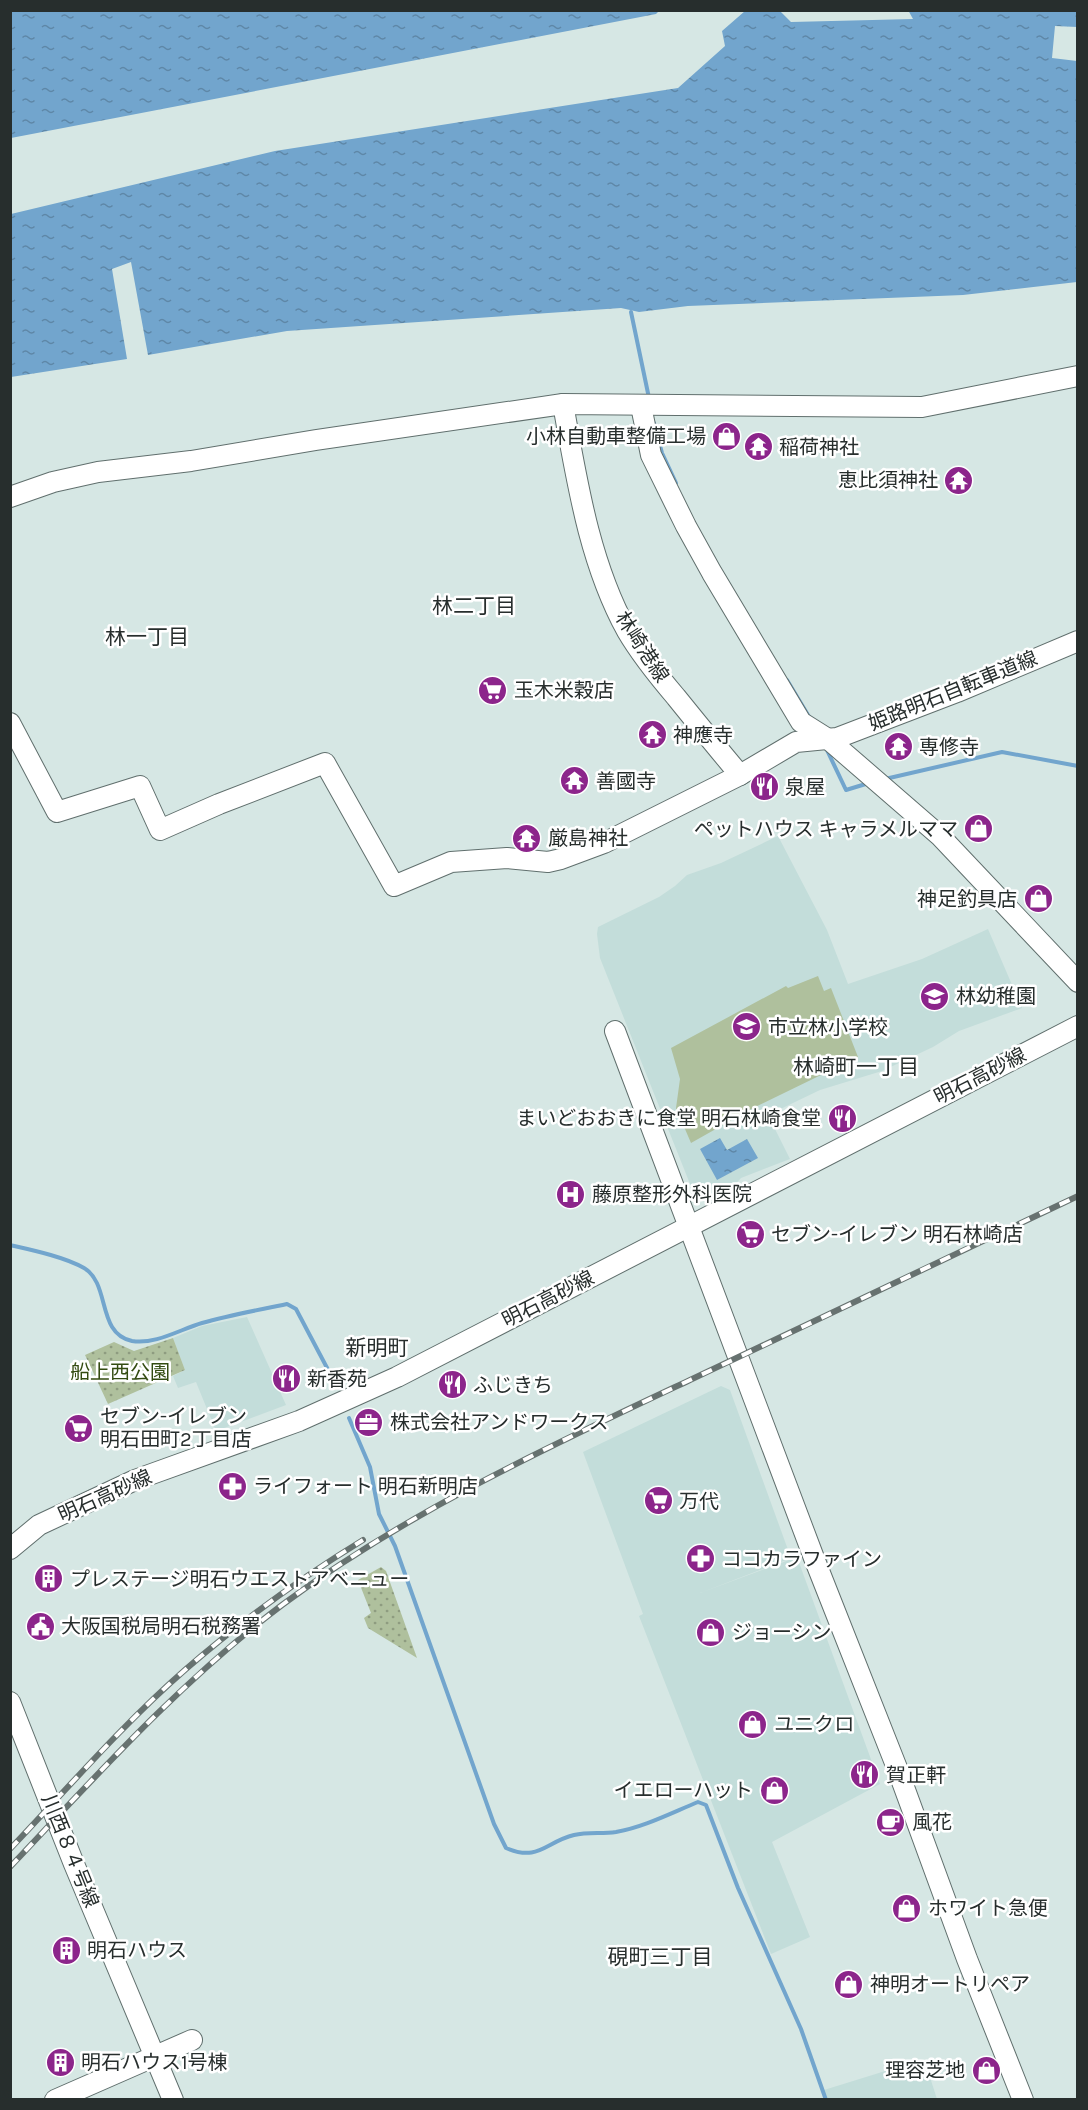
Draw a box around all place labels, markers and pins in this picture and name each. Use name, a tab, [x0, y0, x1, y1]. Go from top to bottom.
shop icon: 小林自動車整備工場	[711, 420, 743, 452]
place label: 小林自動車整備工場	[526, 425, 706, 448]
temple icon: 稲荷神社	[742, 431, 774, 463]
place label: 稲荷神社	[779, 436, 859, 459]
temple icon: 恵比須神社	[943, 464, 975, 496]
place label: 恵比須神社	[838, 469, 938, 492]
supermarket icon: 玉木米穀店	[477, 674, 509, 706]
place label: 玉木米穀店	[514, 679, 614, 702]
temple icon: 神應寺	[636, 719, 668, 751]
place label: 神應寺	[673, 724, 733, 747]
temple icon: 専修寺	[882, 731, 914, 763]
place label: 専修寺	[919, 736, 979, 759]
temple icon: 善國寺	[559, 765, 591, 797]
place label: 善國寺	[596, 770, 656, 793]
restaurant icon: 泉屋	[748, 771, 780, 803]
place label: 泉屋	[785, 776, 825, 799]
shop icon: ペットハウス キャラメルママ	[963, 813, 995, 845]
place label: ペットハウス キャラメルママ	[694, 818, 958, 841]
temple icon: 厳島神社	[511, 822, 543, 854]
place label: 厳島神社	[548, 827, 628, 850]
shop icon: 神足釣具店	[1022, 883, 1054, 915]
place label: 神足釣具店	[917, 888, 1017, 911]
school or university icon: 林幼稚園	[919, 980, 951, 1012]
place label: 林幼稚園	[956, 985, 1036, 1008]
school or university icon: 市立林小学校	[731, 1011, 763, 1043]
place label: 市立林小学校	[768, 1016, 888, 1039]
restaurant icon: まいどおおきに食堂 明石林崎食堂	[826, 1102, 858, 1134]
place label: まいどおおきに食堂 明石林崎食堂	[516, 1107, 821, 1130]
hospital icon: 藤原整形外科医院	[555, 1178, 587, 1210]
place label: 藤原整形外科医院	[592, 1183, 752, 1206]
supermarket icon: セブン-イレブン 明石林崎店	[734, 1218, 766, 1250]
place label: セブン-イレブン 明石林崎店	[771, 1223, 1023, 1246]
restaurant icon: 新香苑	[270, 1363, 302, 1395]
place label: 新香苑	[307, 1368, 367, 1391]
restaurant icon: ふじきち	[436, 1369, 468, 1401]
place label: ふじきち	[473, 1374, 553, 1397]
place label: セブン-イレブン 明石田町2丁目店	[100, 1405, 252, 1451]
office icon: 株式会社アンドワークス	[353, 1406, 385, 1438]
place label: 株式会社アンドワークス	[390, 1411, 609, 1434]
supermarket icon: セブン-イレブン 明石田町2丁目店	[63, 1412, 95, 1444]
pharmacy icon: ライフォート 明石新明店	[216, 1470, 248, 1502]
place label: ライフォート 明石新明店	[253, 1475, 478, 1498]
supermarket icon: 万代	[642, 1485, 674, 1517]
place label: 万代	[679, 1490, 719, 1513]
pharmacy icon: ココカラファイン	[685, 1543, 717, 1575]
place label: ココカラファイン	[722, 1548, 882, 1571]
building icon: プレステージ明石ウエストアベニュー	[33, 1563, 65, 1595]
place label: プレステージ明石ウエストアベニュー	[70, 1568, 409, 1591]
public building icon: 大阪国税局明石税務署	[24, 1610, 56, 1642]
place label: 大阪国税局明石税務署	[61, 1615, 261, 1638]
shop icon: ジョーシン	[695, 1616, 727, 1648]
place label: ジョーシン	[732, 1621, 832, 1644]
shop icon: ユニクロ	[737, 1708, 769, 1740]
place label: ユニクロ	[774, 1713, 854, 1736]
restaurant icon: 賀正軒	[849, 1759, 881, 1791]
place label: 賀正軒	[886, 1764, 946, 1787]
shop icon: イエローハット	[758, 1774, 790, 1806]
place label: イエローハット	[614, 1779, 753, 1802]
cafe icon: 風花	[875, 1806, 907, 1838]
place label: 風花	[912, 1811, 952, 1834]
shop icon: ホワイト急便	[891, 1892, 923, 1924]
place label: ホワイト急便	[928, 1897, 1048, 1920]
building icon: 明石ハウス	[50, 1934, 82, 1966]
place label: 明石ハウス	[87, 1939, 187, 1962]
shop icon: 神明オートリペア	[833, 1968, 865, 2000]
place label: 神明オートリペア	[870, 1973, 1030, 1996]
building icon: 明石ハウス1号棟	[44, 2046, 76, 2078]
place label: 明石ハウス1号棟	[81, 2051, 228, 2074]
shop icon: 理容芝地	[970, 2054, 1002, 2086]
place label: 理容芝地	[885, 2059, 965, 2082]

